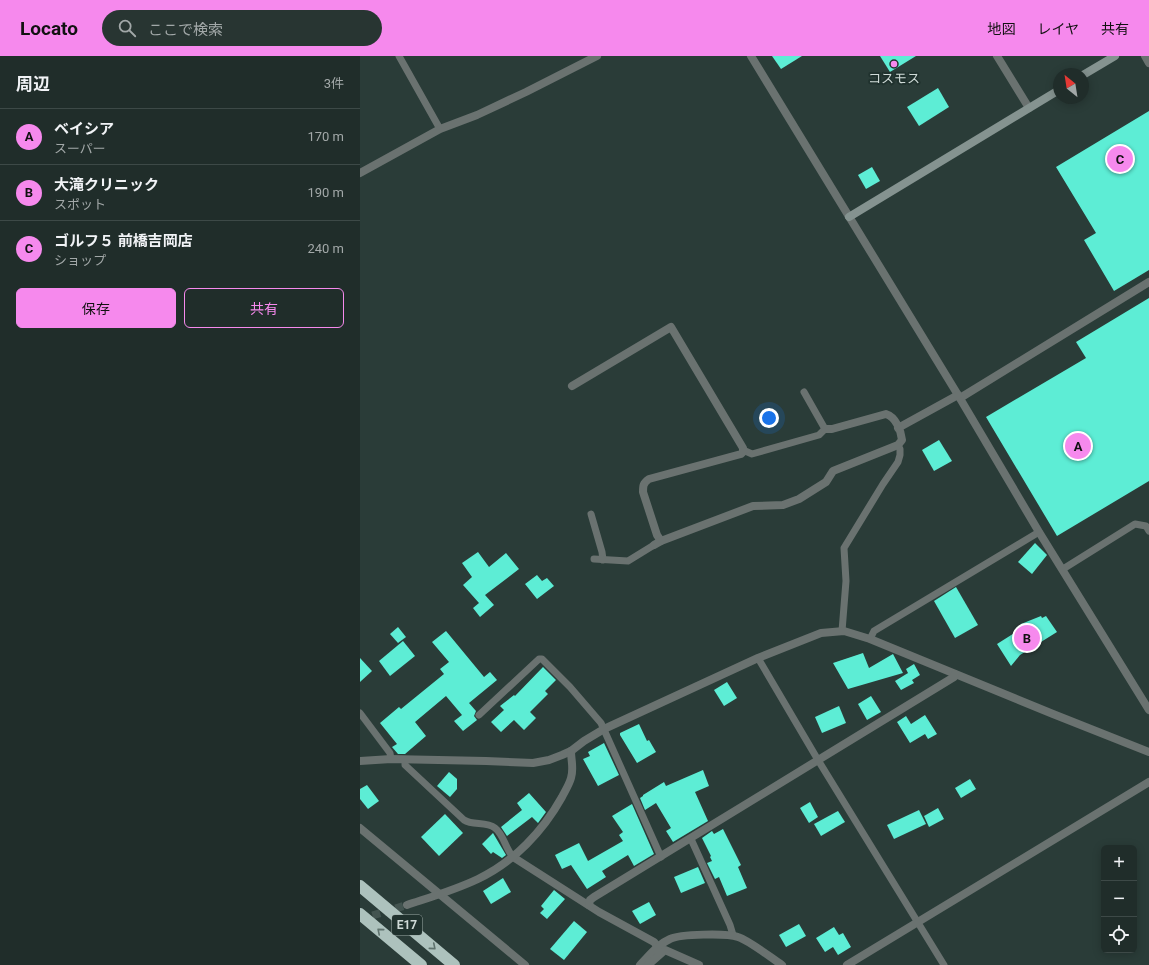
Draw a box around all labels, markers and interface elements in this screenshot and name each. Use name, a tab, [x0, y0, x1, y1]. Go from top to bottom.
search box	[102, 10, 382, 46]
text: Locato	[20, 17, 78, 40]
icon: search	[116, 17, 138, 39]
text: ここで検索	[148, 21, 223, 39]
text: 地図	[987, 21, 1015, 37]
text: レイヤ	[1037, 21, 1079, 37]
text: 共有	[1101, 21, 1129, 37]
marker: コスモス	[889, 59, 899, 69]
north arrow	[1053, 68, 1089, 104]
place label: コスモス	[868, 71, 920, 86]
text: 周辺	[16, 74, 50, 94]
text: 3件	[324, 76, 344, 91]
text: ベイシア	[54, 120, 114, 138]
text: A	[25, 129, 33, 144]
text: 170 m	[307, 129, 344, 144]
text: スーパー	[54, 141, 106, 156]
pin: C	[1107, 144, 1133, 174]
text: 大滝クリニック	[54, 176, 159, 194]
text: B	[25, 185, 33, 200]
text: 190 m	[307, 185, 344, 200]
text: スポット	[54, 197, 106, 212]
text: ゴルフ５ 前橋吉岡店	[54, 232, 193, 250]
text: C	[25, 241, 33, 256]
text: 240 m	[307, 241, 344, 256]
text: ショップ	[54, 253, 106, 268]
button: 保存	[16, 288, 176, 328]
button: 共有	[184, 288, 344, 328]
your location	[759, 408, 779, 428]
pin: A	[1065, 431, 1091, 461]
pin: B	[1014, 623, 1040, 653]
map controls	[1101, 845, 1137, 953]
button: +	[1101, 845, 1137, 881]
button: −	[1101, 881, 1137, 917]
road number: E17	[392, 915, 422, 935]
button: locate	[1101, 917, 1137, 953]
one-way arrow	[377, 929, 385, 936]
one-way arrow	[428, 943, 435, 950]

